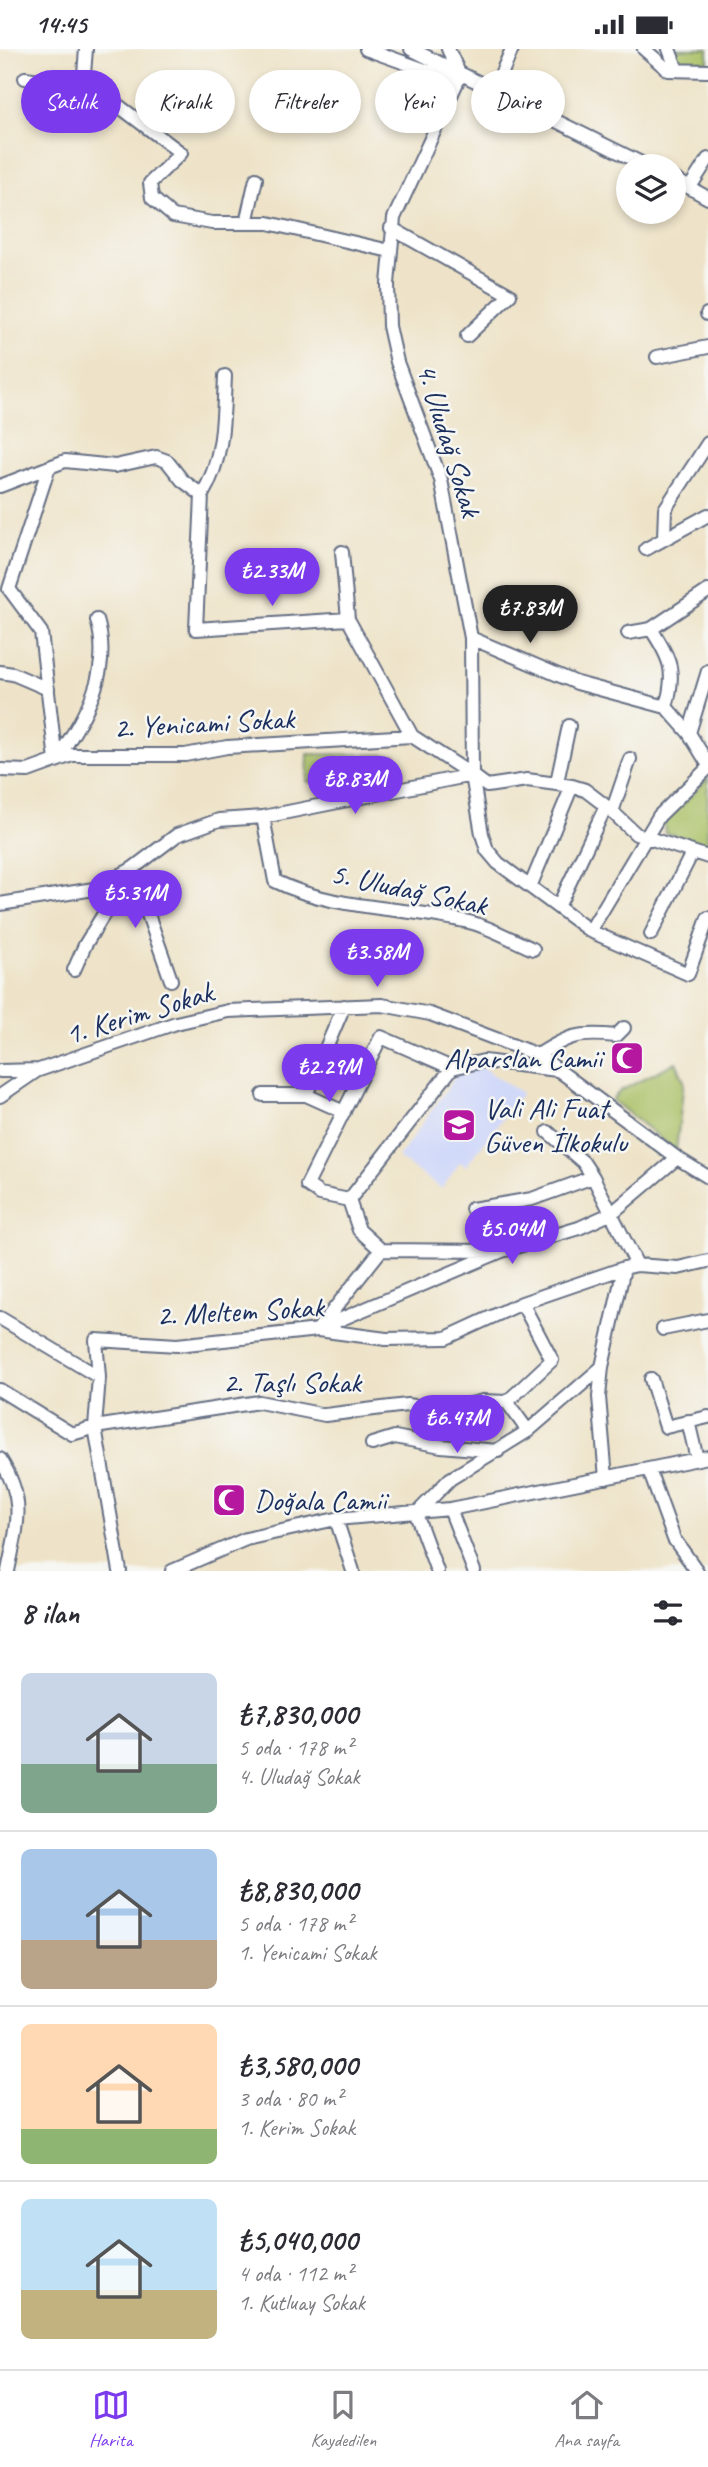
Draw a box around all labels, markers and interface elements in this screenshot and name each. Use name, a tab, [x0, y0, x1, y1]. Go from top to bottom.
text: 14:45	[35, 8, 87, 41]
chip: Satılık	[21, 70, 121, 133]
chip: Kiralık	[135, 70, 235, 133]
chip: Filtreler	[249, 70, 361, 133]
chip: Yeni	[375, 70, 457, 133]
chip: Daire	[471, 70, 565, 133]
map controls	[616, 154, 686, 224]
button: layers	[616, 154, 686, 224]
street label: 4. Uludağ Sokak	[408, 359, 491, 523]
pin: ₺2.33M	[215, 549, 329, 608]
text: ₺2.33M	[241, 556, 303, 585]
pin: ₺7.83M	[473, 585, 587, 645]
text: ₺7.83M	[499, 593, 561, 622]
street label: 2. Yenicami Sokak	[113, 699, 297, 747]
pin: ₺8.83M	[298, 757, 412, 816]
text: ₺8.83M	[324, 764, 386, 793]
street label: 5. Uludağ Sokak	[327, 854, 493, 925]
pin: ₺5.31M	[78, 871, 192, 930]
text: ₺5.31M	[104, 878, 166, 907]
pin: ₺3.58M	[320, 929, 434, 989]
text: ₺3.58M	[346, 937, 408, 966]
street label: 1. Kerim Sokak	[61, 972, 219, 1053]
place label: Alparslan Camii	[444, 1039, 605, 1077]
mosque icon: Alparslan Camii	[608, 1039, 646, 1077]
pin: ₺2.29M	[272, 1045, 386, 1104]
text: ₺2.29M	[298, 1052, 360, 1081]
place label: Vali Ali Fuat Güven İlkokulu	[484, 1089, 629, 1161]
school or university icon: Vali Ali Fuat Güven İlkokulu	[440, 1106, 478, 1144]
pin: ₺5.04M	[455, 1207, 569, 1266]
text: ₺5.04M	[481, 1214, 543, 1243]
street label: 2. Meltem Sokak	[155, 1288, 327, 1334]
street label: 2. Taşlı Sokak	[223, 1363, 363, 1401]
pin: ₺6.47M	[400, 1395, 514, 1455]
text: ₺6.47M	[425, 1403, 489, 1432]
mosque icon: Doğala Camii	[210, 1481, 248, 1519]
place label: Doğala Camii	[254, 1481, 390, 1519]
text: 8 ilan	[21, 1594, 79, 1632]
icon: filters	[649, 1594, 687, 1632]
text: ₺7,830,000	[238, 1695, 358, 1733]
icon: home	[77, 1701, 161, 1785]
text: 5 oda · 178 m²	[238, 1733, 353, 1762]
text: 4. Uludağ Sokak	[238, 1762, 360, 1791]
text: ₺8,830,000	[238, 1871, 358, 1909]
icon: home	[77, 1877, 161, 1961]
text: 5 oda · 178 m²	[238, 1909, 353, 1938]
text: 1. Yenicami Sokak	[238, 1938, 377, 1967]
text: ₺3,580,000	[238, 2046, 357, 2084]
icon: home	[77, 2052, 161, 2136]
text: 3 oda · 80 m²	[238, 2084, 342, 2113]
text: 1. Kerim Sokak	[238, 2113, 355, 2142]
text: ₺5,040,000	[238, 2221, 357, 2259]
icon: home	[77, 2227, 161, 2311]
text: 4 oda · 112 m²	[238, 2259, 353, 2288]
text: 1. Kutluay Sokak	[238, 2288, 365, 2317]
tab: Harita	[89, 2386, 133, 2452]
tab: Kaydedilen	[311, 2386, 376, 2452]
tab: Ana sayfa	[554, 2386, 619, 2452]

